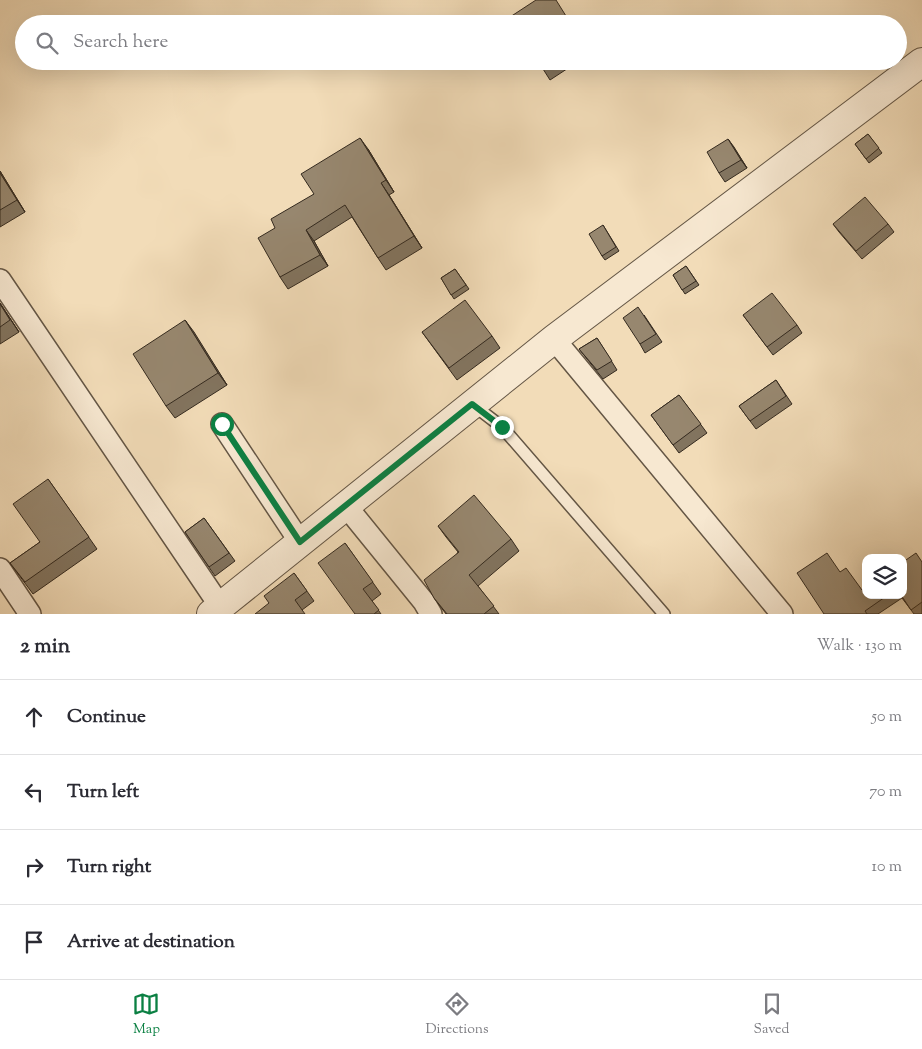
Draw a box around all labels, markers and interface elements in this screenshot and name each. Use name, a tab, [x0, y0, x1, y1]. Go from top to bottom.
search box	[15, 15, 907, 70]
icon: search	[33, 29, 61, 57]
text: Search here	[73, 29, 168, 56]
route start	[211, 413, 234, 436]
route end	[491, 416, 514, 439]
map controls	[862, 554, 907, 599]
button: layers	[862, 554, 907, 599]
text: 2 min	[20, 632, 70, 662]
text: Walk · 130 m	[817, 635, 902, 658]
icon: ahead	[20, 703, 48, 731]
text: Continue	[67, 704, 146, 731]
text: 50 m	[871, 706, 902, 729]
icon: left	[20, 778, 48, 806]
text: Turn left	[67, 779, 139, 806]
text: 70 m	[869, 781, 902, 804]
icon: right	[20, 853, 48, 881]
text: Turn right	[67, 854, 151, 881]
text: 10 m	[872, 856, 902, 879]
icon: arrive	[20, 928, 48, 956]
text: Arrive at destination	[67, 929, 235, 956]
tab: Map	[132, 990, 160, 1040]
tab: Directions	[425, 990, 489, 1040]
tab: Saved	[754, 990, 789, 1040]

